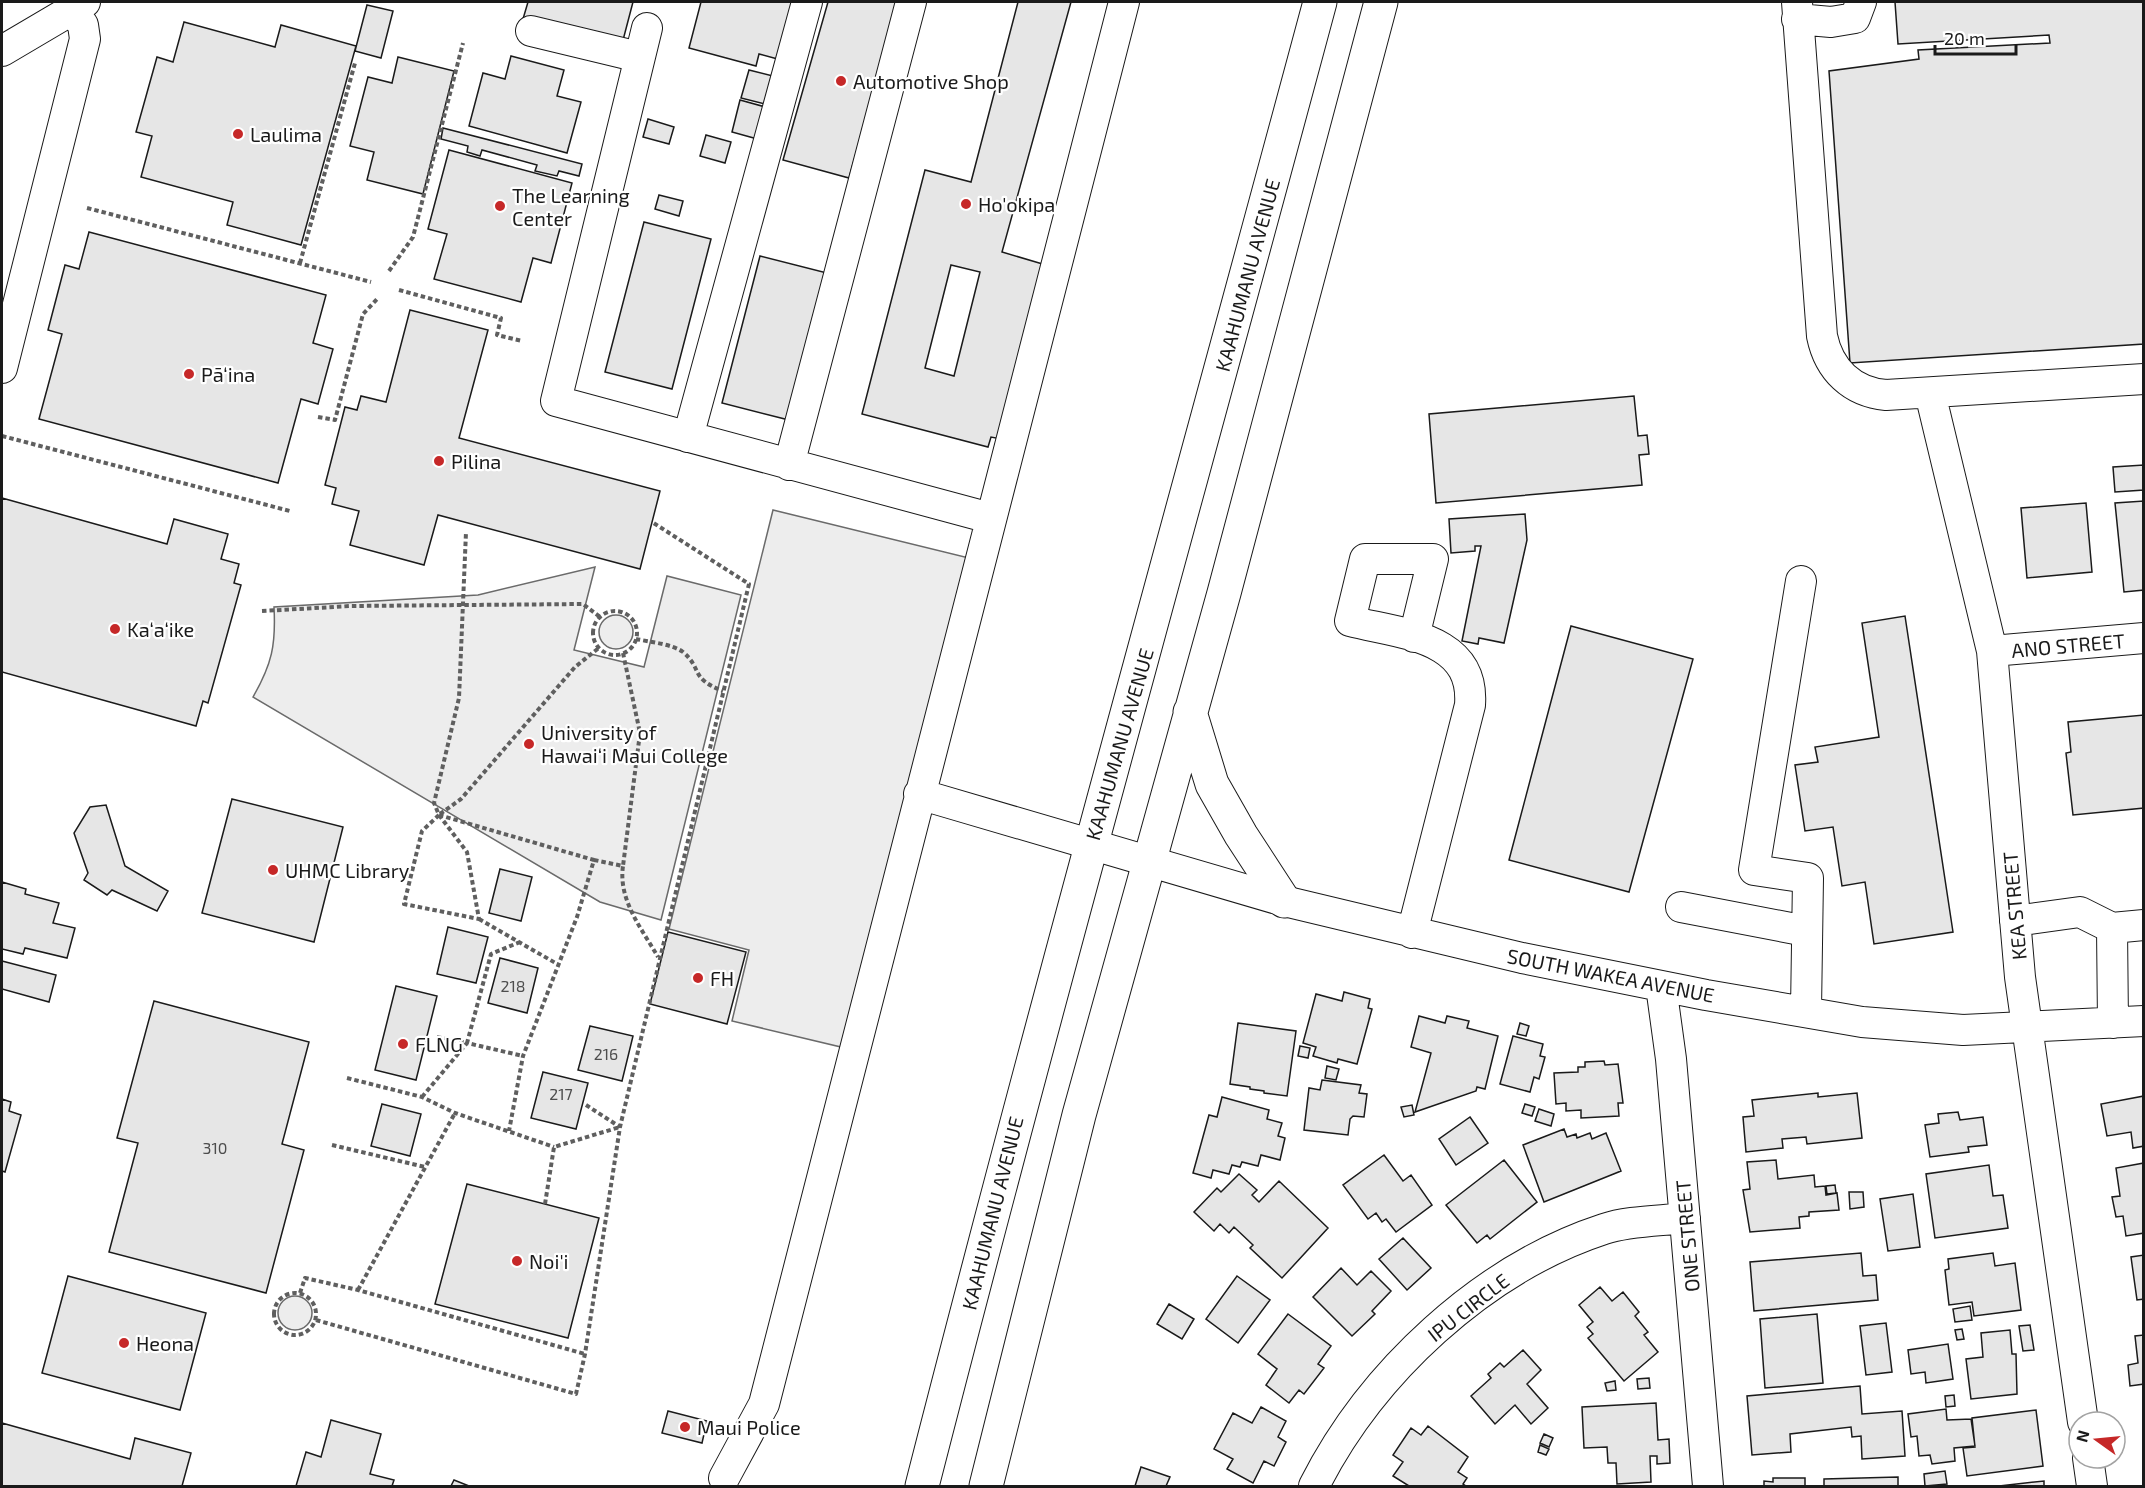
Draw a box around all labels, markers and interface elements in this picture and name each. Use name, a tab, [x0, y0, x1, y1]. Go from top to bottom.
scale bar	[1935, 18, 2016, 56]
text: 20 m	[1944, 27, 1985, 49]
place label: Automotive Shop	[853, 69, 1009, 93]
marker: Automotive Shop	[834, 74, 848, 88]
place label: Laulima	[250, 122, 322, 146]
marker: Laulima	[231, 127, 245, 141]
street label: KAAHUMANU AVENUE	[1210, 176, 1284, 374]
place label: The Learning Center	[512, 183, 630, 230]
place label: Ho'okipa	[978, 192, 1055, 216]
marker: Ho'okipa	[959, 197, 973, 211]
marker: The Learning Center	[493, 199, 507, 213]
place label: Pā‘ina	[201, 362, 255, 386]
marker: Pā‘ina	[182, 367, 196, 381]
place label: Pilina	[451, 449, 501, 473]
marker: Pilina	[432, 454, 446, 468]
place label: Ka‘a‘ike	[127, 617, 194, 641]
marker: Ka‘a‘ike	[108, 622, 122, 636]
street label: ANO STREET	[2010, 628, 2126, 662]
street label: KAAHUMANU AVENUE	[1080, 645, 1158, 843]
place label: University of Hawai‘i Maui College	[541, 720, 728, 767]
marker: University of Hawai‘i Maui College	[522, 737, 536, 751]
street label: KEA STREET	[1997, 851, 2031, 961]
place label: UHMC Library	[285, 858, 410, 882]
marker: UHMC Library	[266, 863, 280, 877]
street label: SOUTH WAKEA AVENUE	[1505, 943, 1717, 1007]
place label: FH	[710, 966, 734, 990]
marker: FH	[691, 971, 705, 985]
house number: 218	[500, 976, 526, 995]
place label: FLNG	[415, 1032, 463, 1056]
marker: FLNG	[396, 1037, 410, 1051]
house number: 216	[594, 1044, 618, 1063]
house number: 217	[549, 1084, 573, 1103]
street label: KAAHUMANU AVENUE	[956, 1114, 1028, 1312]
house number: 310	[203, 1138, 227, 1157]
street label: ONE STREET	[1670, 1179, 1704, 1293]
place label: Noi'i	[529, 1249, 569, 1273]
marker: Noi'i	[510, 1254, 524, 1268]
street label: IPU CIRCLE	[1423, 1268, 1513, 1346]
place label: Heona	[136, 1331, 194, 1355]
marker: Heona	[117, 1336, 131, 1350]
north arrow	[2067, 1410, 2127, 1470]
place label: Maui Police	[697, 1415, 801, 1439]
marker: Maui Police	[678, 1420, 692, 1434]
text: N	[2071, 1428, 2093, 1444]

